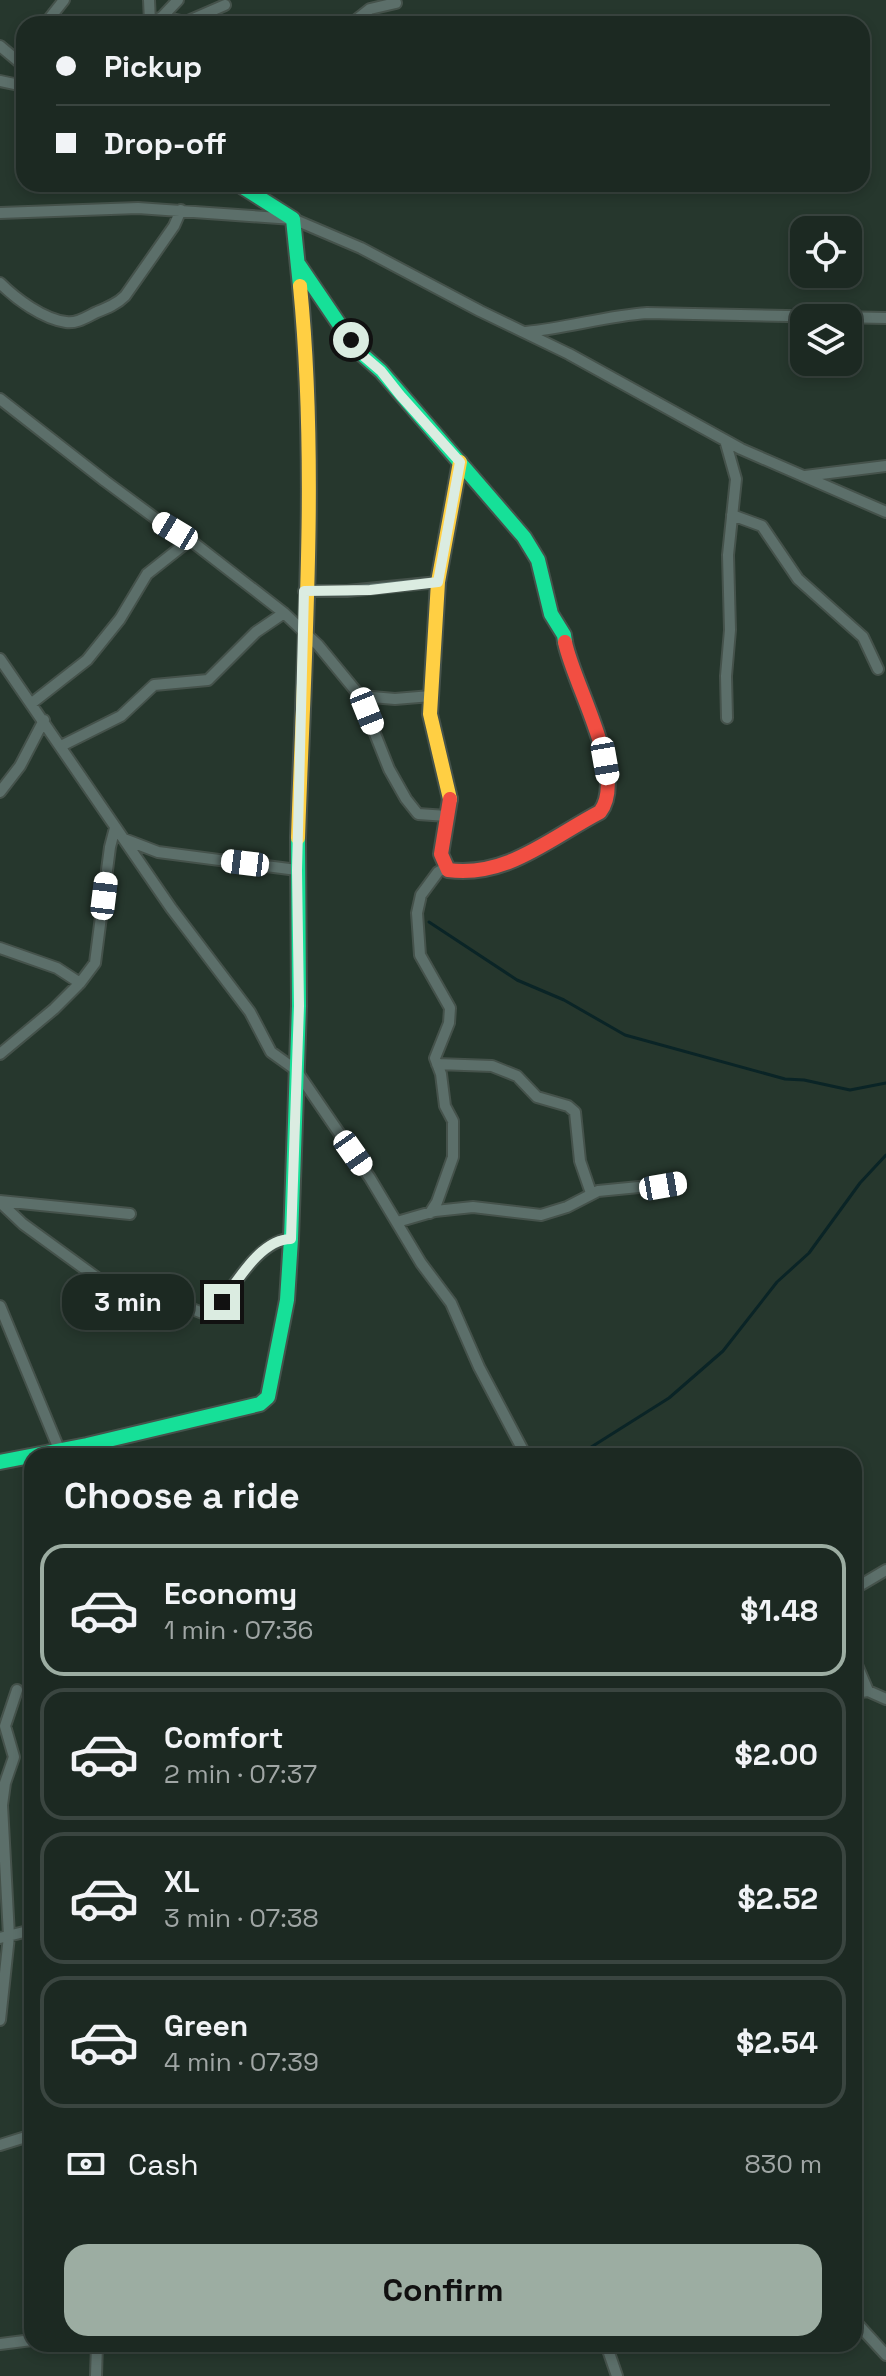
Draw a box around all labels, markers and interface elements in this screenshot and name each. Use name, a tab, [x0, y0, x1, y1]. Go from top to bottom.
text: Pickup	[104, 47, 202, 86]
text: Drop-off	[104, 124, 227, 163]
map controls	[790, 216, 862, 376]
button: locate	[790, 216, 862, 288]
button: layers	[790, 304, 862, 376]
route start	[333, 322, 369, 358]
car	[148, 508, 202, 554]
car	[347, 684, 387, 738]
car	[589, 735, 621, 787]
car	[220, 848, 270, 878]
car	[89, 871, 119, 921]
car	[329, 1126, 377, 1180]
car	[637, 1170, 689, 1202]
callout: 3 min	[62, 1274, 194, 1330]
route end	[204, 1284, 240, 1320]
text: 3 min	[94, 1285, 162, 1319]
text: Choose a ride	[64, 1473, 300, 1519]
icon: car	[68, 1574, 140, 1646]
text: Economy	[164, 1574, 297, 1613]
text: $1.48	[740, 1591, 818, 1630]
text: 1 min · 07:36	[164, 1613, 314, 1647]
icon: car	[68, 1718, 140, 1790]
text: Comfort	[164, 1718, 283, 1757]
text: $2.00	[735, 1735, 818, 1774]
text: 2 min · 07:37	[164, 1757, 317, 1791]
icon: car	[68, 1862, 140, 1934]
text: XL	[164, 1862, 200, 1901]
text: $2.52	[737, 1879, 818, 1918]
text: 3 min · 07:38	[164, 1901, 319, 1935]
icon: car	[68, 2006, 140, 2078]
text: Green	[164, 2006, 248, 2045]
text: $2.54	[736, 2023, 818, 2062]
text: 4 min · 07:39	[164, 2045, 319, 2079]
icon: cash	[64, 2142, 108, 2186]
text: Cash	[128, 2145, 199, 2184]
text: 830 m	[744, 2147, 822, 2181]
button: Confirm	[64, 2244, 822, 2336]

